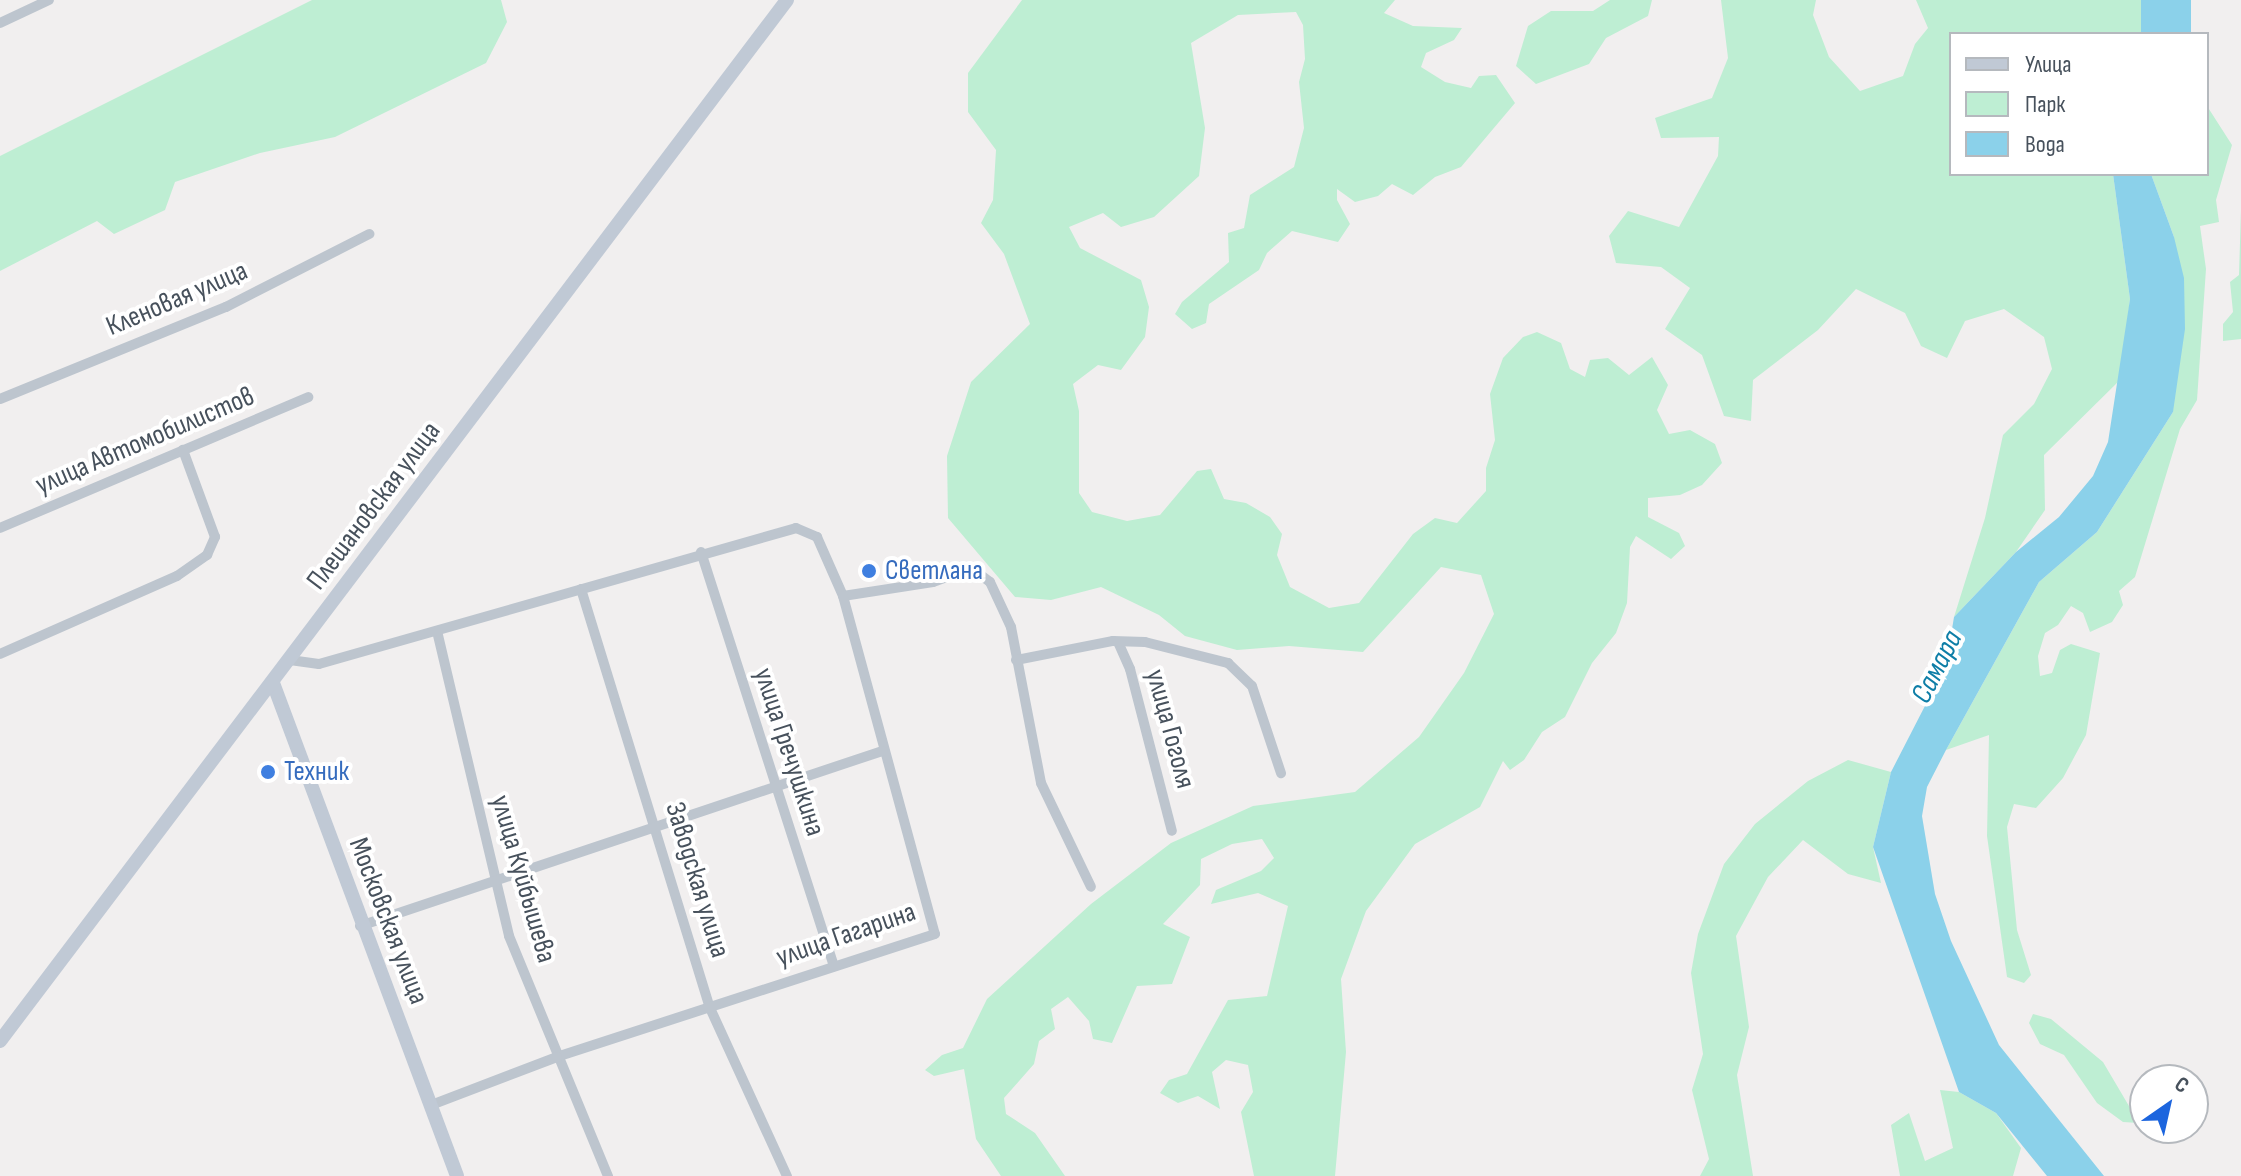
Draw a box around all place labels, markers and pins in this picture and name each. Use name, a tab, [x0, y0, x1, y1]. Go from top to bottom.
place label: Светлана	[885, 554, 983, 588]
marker: Светлана	[860, 562, 878, 580]
place label: Техник	[284, 755, 349, 789]
marker: Техник	[259, 763, 277, 781]

